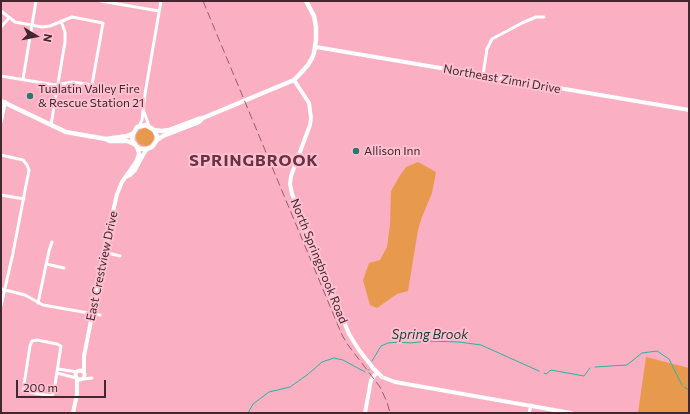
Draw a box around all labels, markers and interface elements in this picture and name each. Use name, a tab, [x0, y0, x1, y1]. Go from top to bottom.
north arrow	[16, 16, 56, 56]
text: N	[41, 33, 55, 43]
street label: Northeast Zimri Drive	[442, 62, 562, 96]
place label: Tualatin Valley Fire & Rescue Station 21	[38, 82, 144, 110]
marker: Tualatin Valley Fire & Rescue Station 21	[25, 91, 35, 101]
place label: Allison Inn	[364, 144, 420, 158]
marker: Allison Inn	[351, 146, 361, 156]
district label: SPRINGBROOK	[189, 151, 319, 171]
street label: North Springbrook Road	[287, 196, 351, 326]
street label: East Crestview Drive	[83, 210, 121, 322]
water label: Spring Brook	[392, 327, 468, 343]
scale bar	[18, 372, 108, 398]
text: 200 m	[23, 380, 58, 394]

